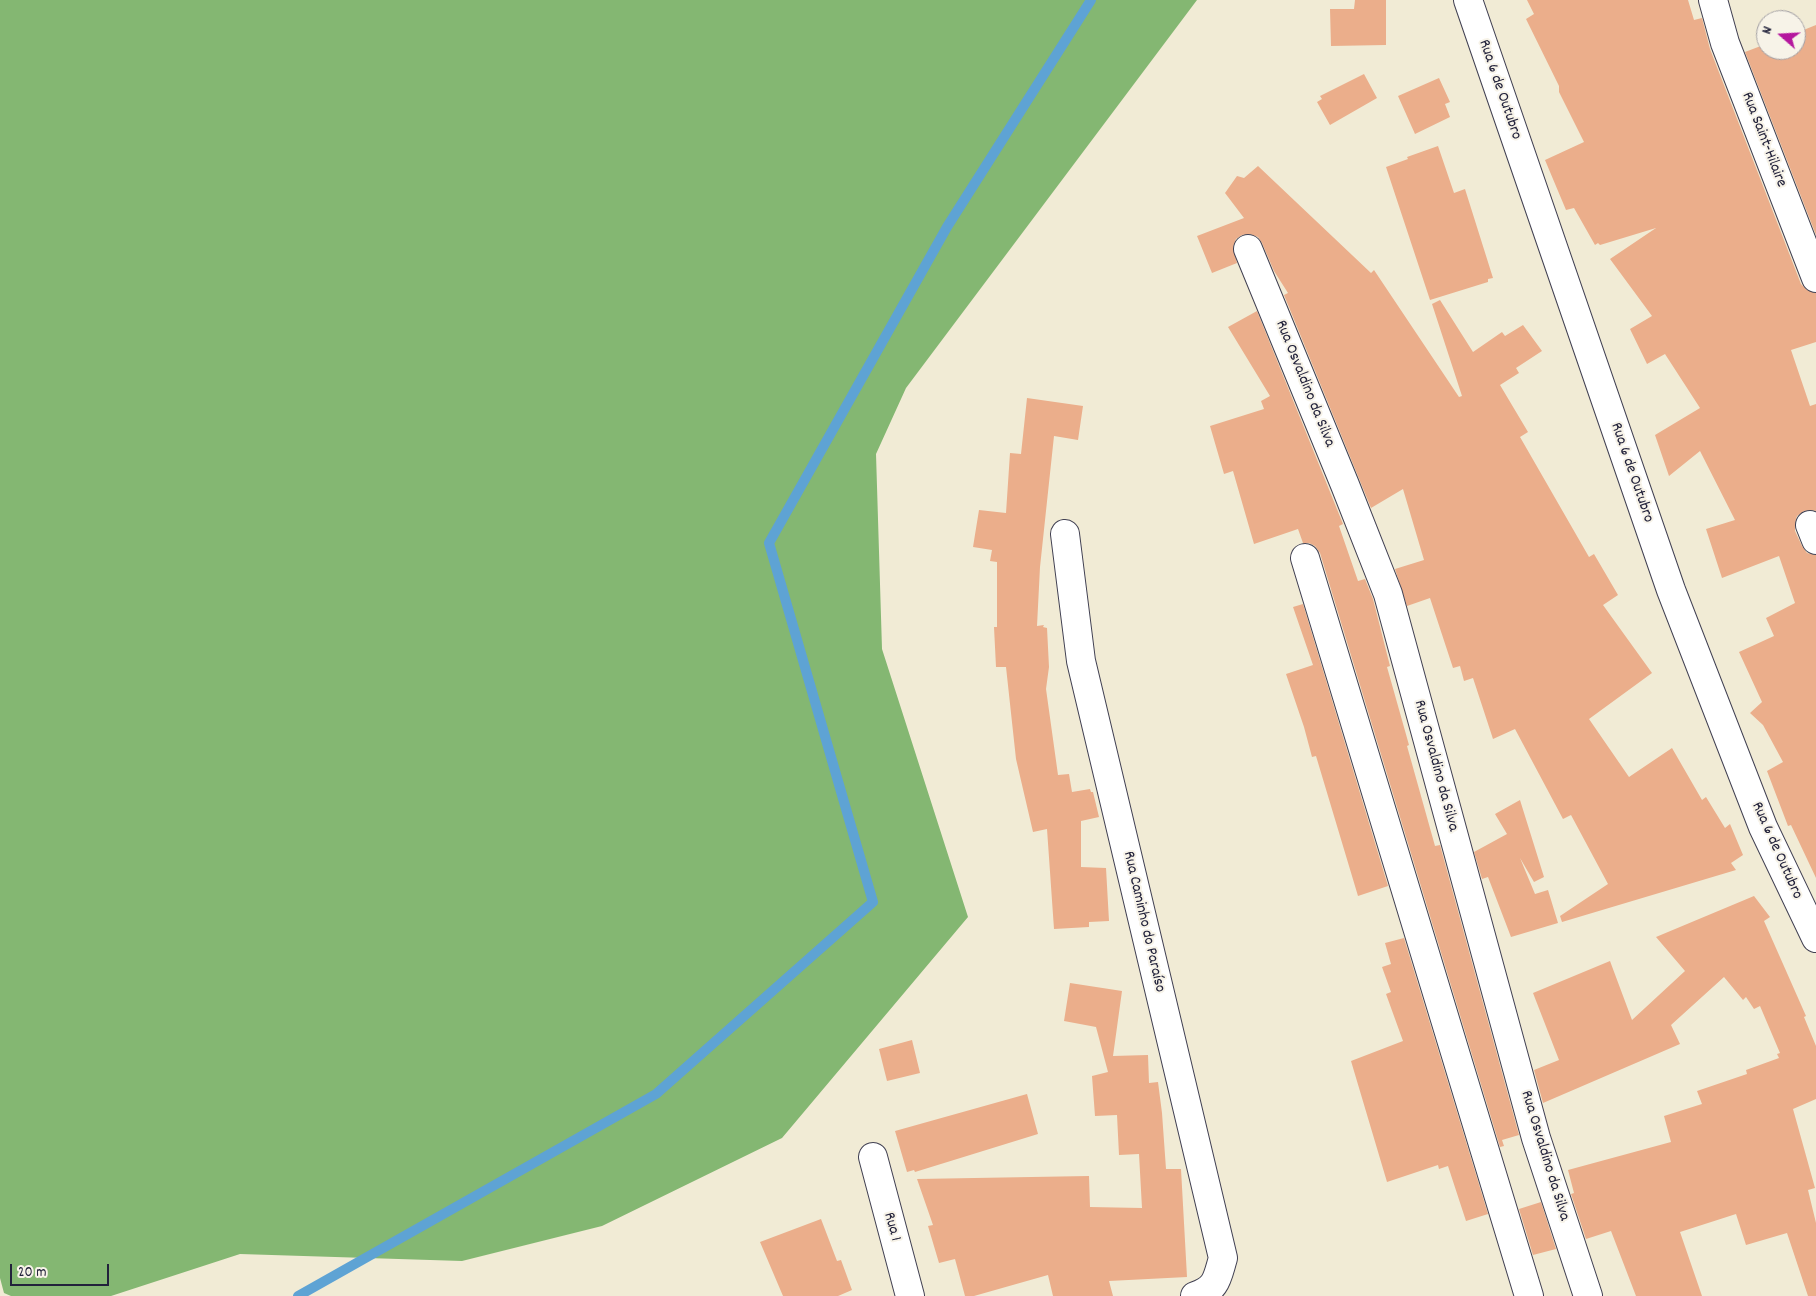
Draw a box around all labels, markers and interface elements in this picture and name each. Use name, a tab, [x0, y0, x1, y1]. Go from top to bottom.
north arrow	[1756, 10, 1806, 60]
text: N	[1757, 24, 1778, 37]
street label: Rua 6 de Outubro	[1473, 38, 1525, 142]
street label: Rua Saint-Hilaire	[1736, 90, 1790, 190]
street label: Rua Osvaldino da Silva	[1270, 318, 1338, 450]
street label: Rua 6 de Outubro	[1605, 421, 1657, 525]
street label: Rua Osvaldino da Silva	[1408, 698, 1462, 834]
street label: Rua 6 de Outubro	[1746, 799, 1806, 903]
street label: Rua Caminho do Paraíso	[1117, 850, 1169, 994]
street label: Rua Osvaldino da Silva	[1515, 1089, 1573, 1223]
street label: Rua 1	[878, 1210, 904, 1244]
scale bar	[12, 1254, 111, 1286]
text: 20 m	[18, 1262, 46, 1284]

